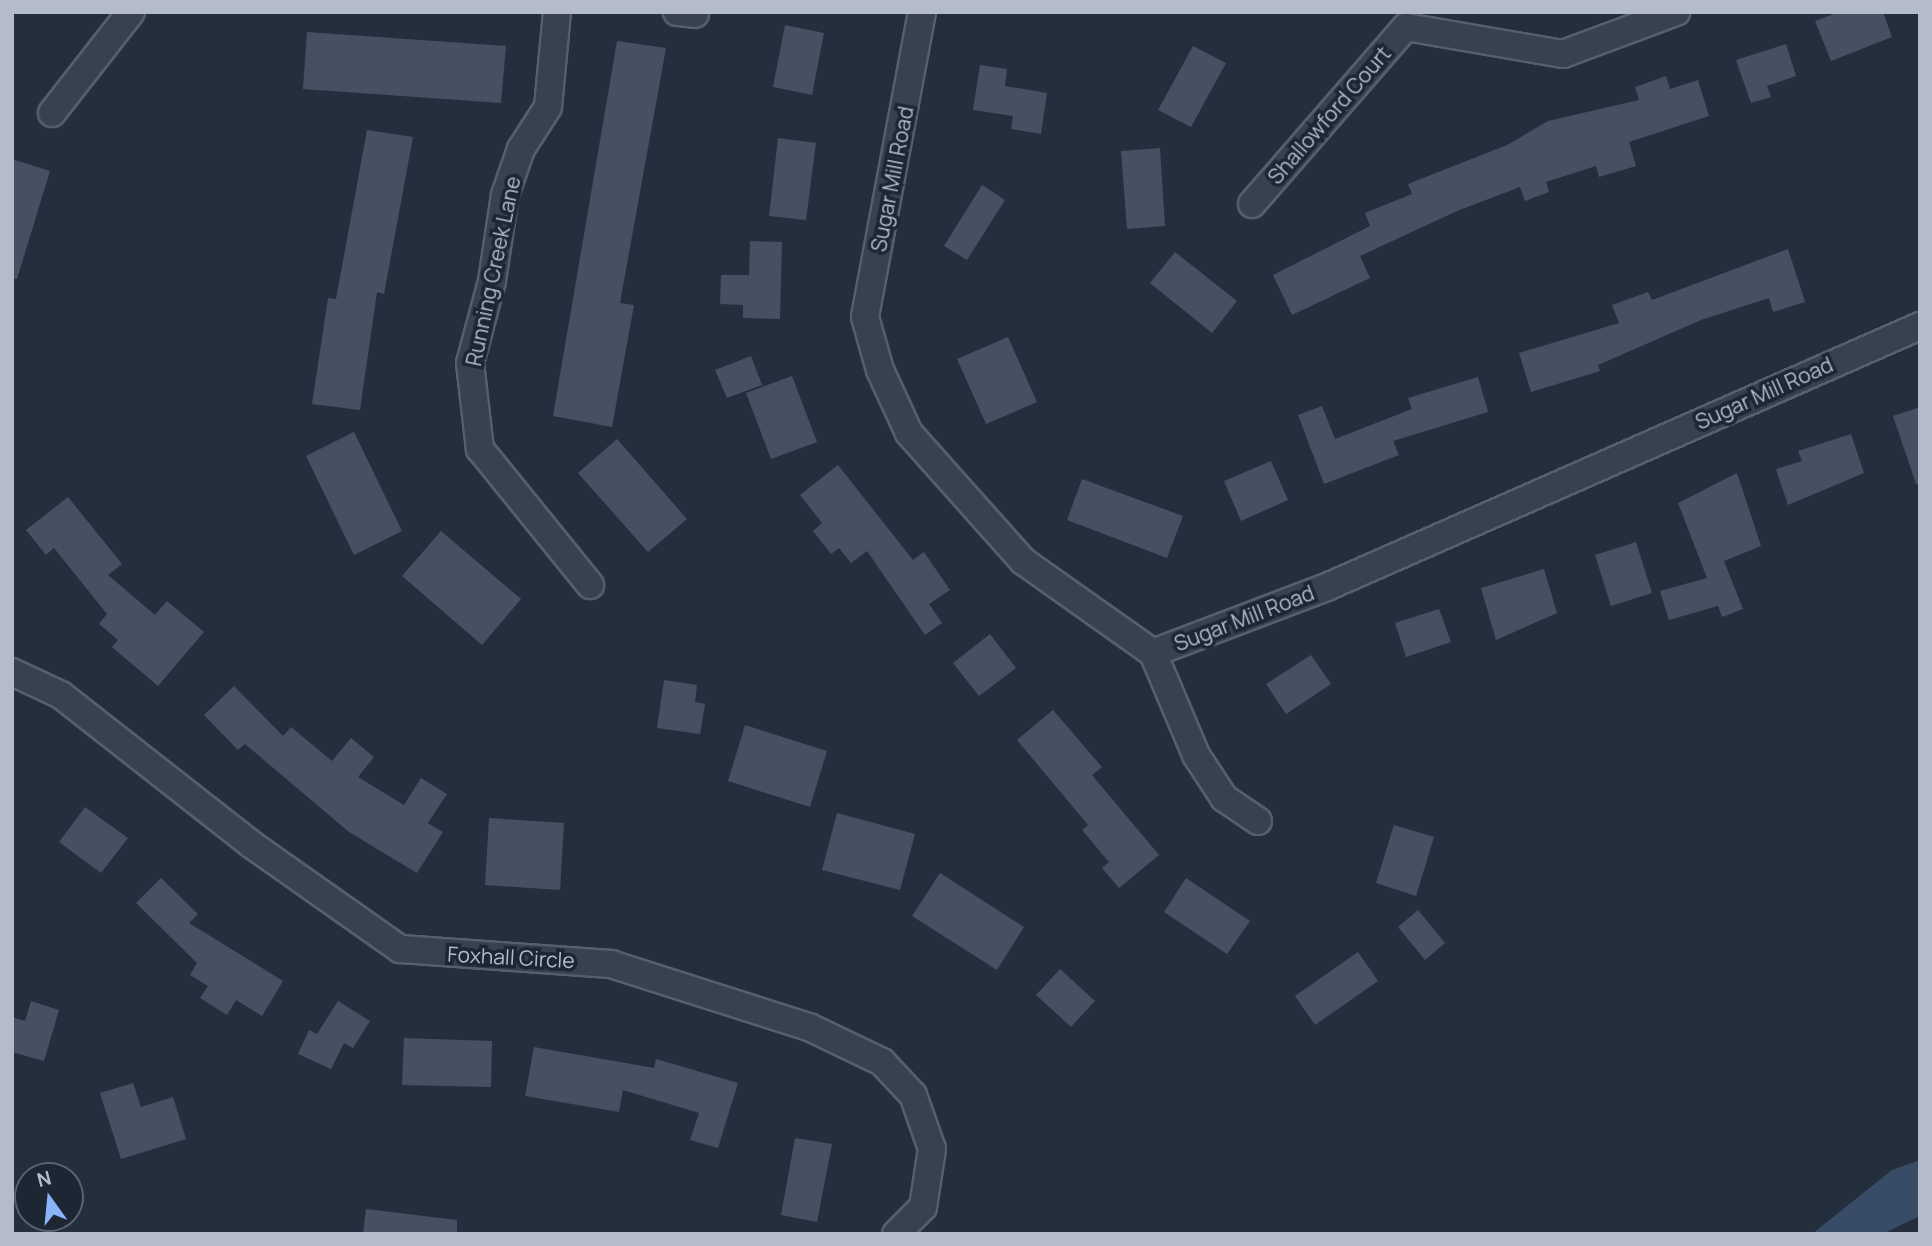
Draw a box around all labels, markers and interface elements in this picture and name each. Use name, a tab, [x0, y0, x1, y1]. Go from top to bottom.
street label: Shallowford Court	[1262, 41, 1396, 189]
street label: Sugar Mill Road	[866, 104, 918, 254]
street label: Running Creek Lane	[461, 174, 525, 368]
street label: Sugar Mill Road	[1691, 351, 1837, 435]
street label: Sugar Mill Road	[1171, 580, 1317, 656]
street label: Foxhall Circle	[447, 941, 575, 973]
north arrow	[14, 1162, 84, 1232]
text: N	[34, 1164, 54, 1193]

